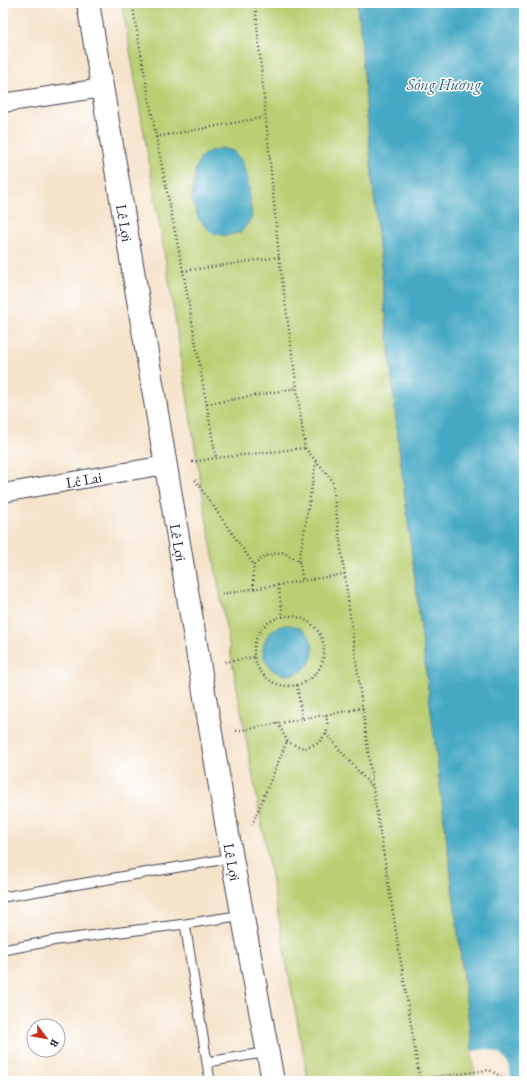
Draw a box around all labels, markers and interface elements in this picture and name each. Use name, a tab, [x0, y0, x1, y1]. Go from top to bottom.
water label: Sông Hương	[406, 74, 483, 95]
street label: Lê Lợi	[113, 203, 138, 243]
street label: Lê Lai	[64, 467, 104, 491]
street label: Lê Lợi	[166, 522, 191, 563]
street label: Lê Lợi	[220, 842, 246, 882]
north arrow	[26, 1018, 66, 1058]
text: B	[47, 1037, 62, 1050]

